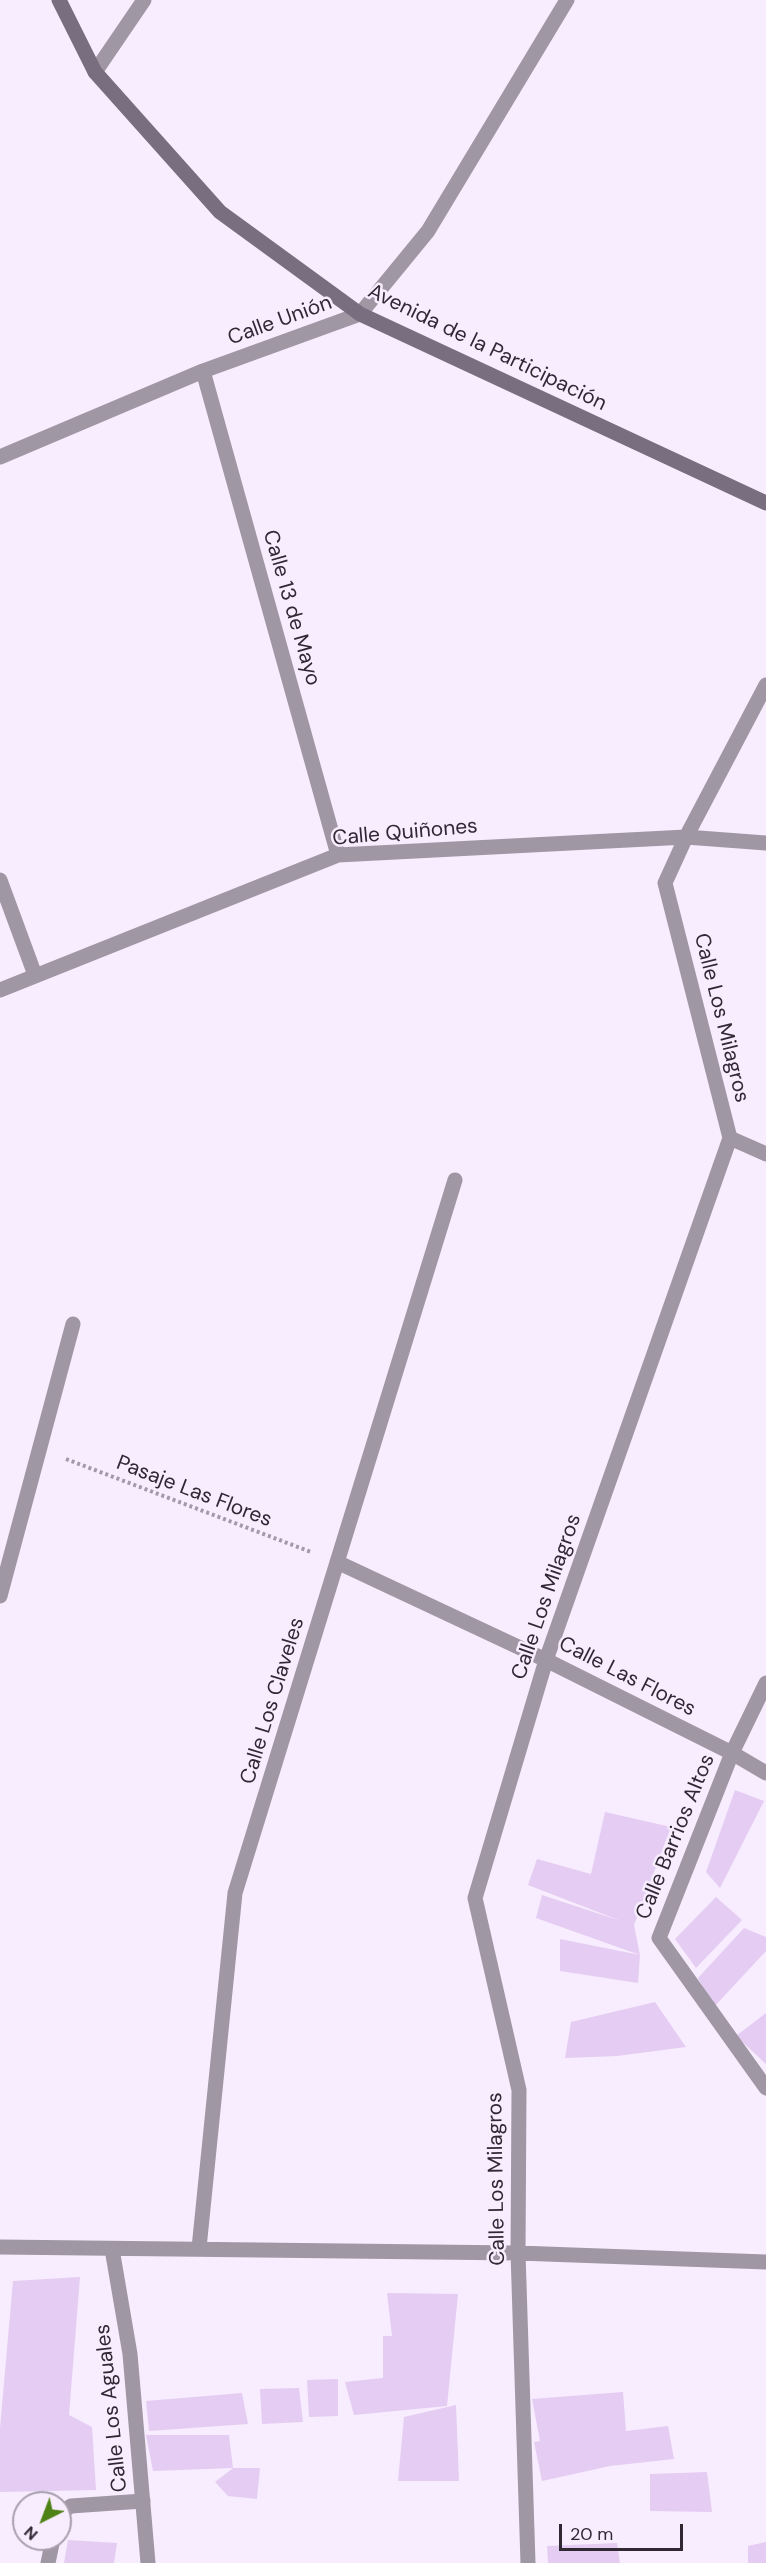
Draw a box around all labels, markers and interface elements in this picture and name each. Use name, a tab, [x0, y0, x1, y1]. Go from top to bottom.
street label: Avenida de la Participación	[364, 279, 610, 417]
street label: Calle Unión	[225, 291, 335, 351]
street label: Calle 13 de Mayo	[257, 527, 325, 689]
street label: Calle Quiñones	[331, 814, 479, 852]
street label: Calle Los Milagros	[688, 931, 754, 1105]
street label: Pasaje Las Flores	[113, 1451, 275, 1533]
street label: Calle Los Milagros	[507, 1511, 587, 1683]
street label: Calle Los Claveles	[236, 1615, 310, 1787]
street label: Calle Las Flores	[554, 1632, 700, 1722]
street label: Calle Barrios Altos	[631, 1751, 721, 1923]
street label: Calle Los Milagros	[483, 2092, 511, 2266]
street label: Calle Los Aguales	[91, 2323, 133, 2493]
north arrow	[12, 2491, 72, 2551]
scale bar	[562, 2512, 686, 2550]
text: N	[20, 2522, 42, 2545]
text: 20 m	[570, 2522, 613, 2546]

